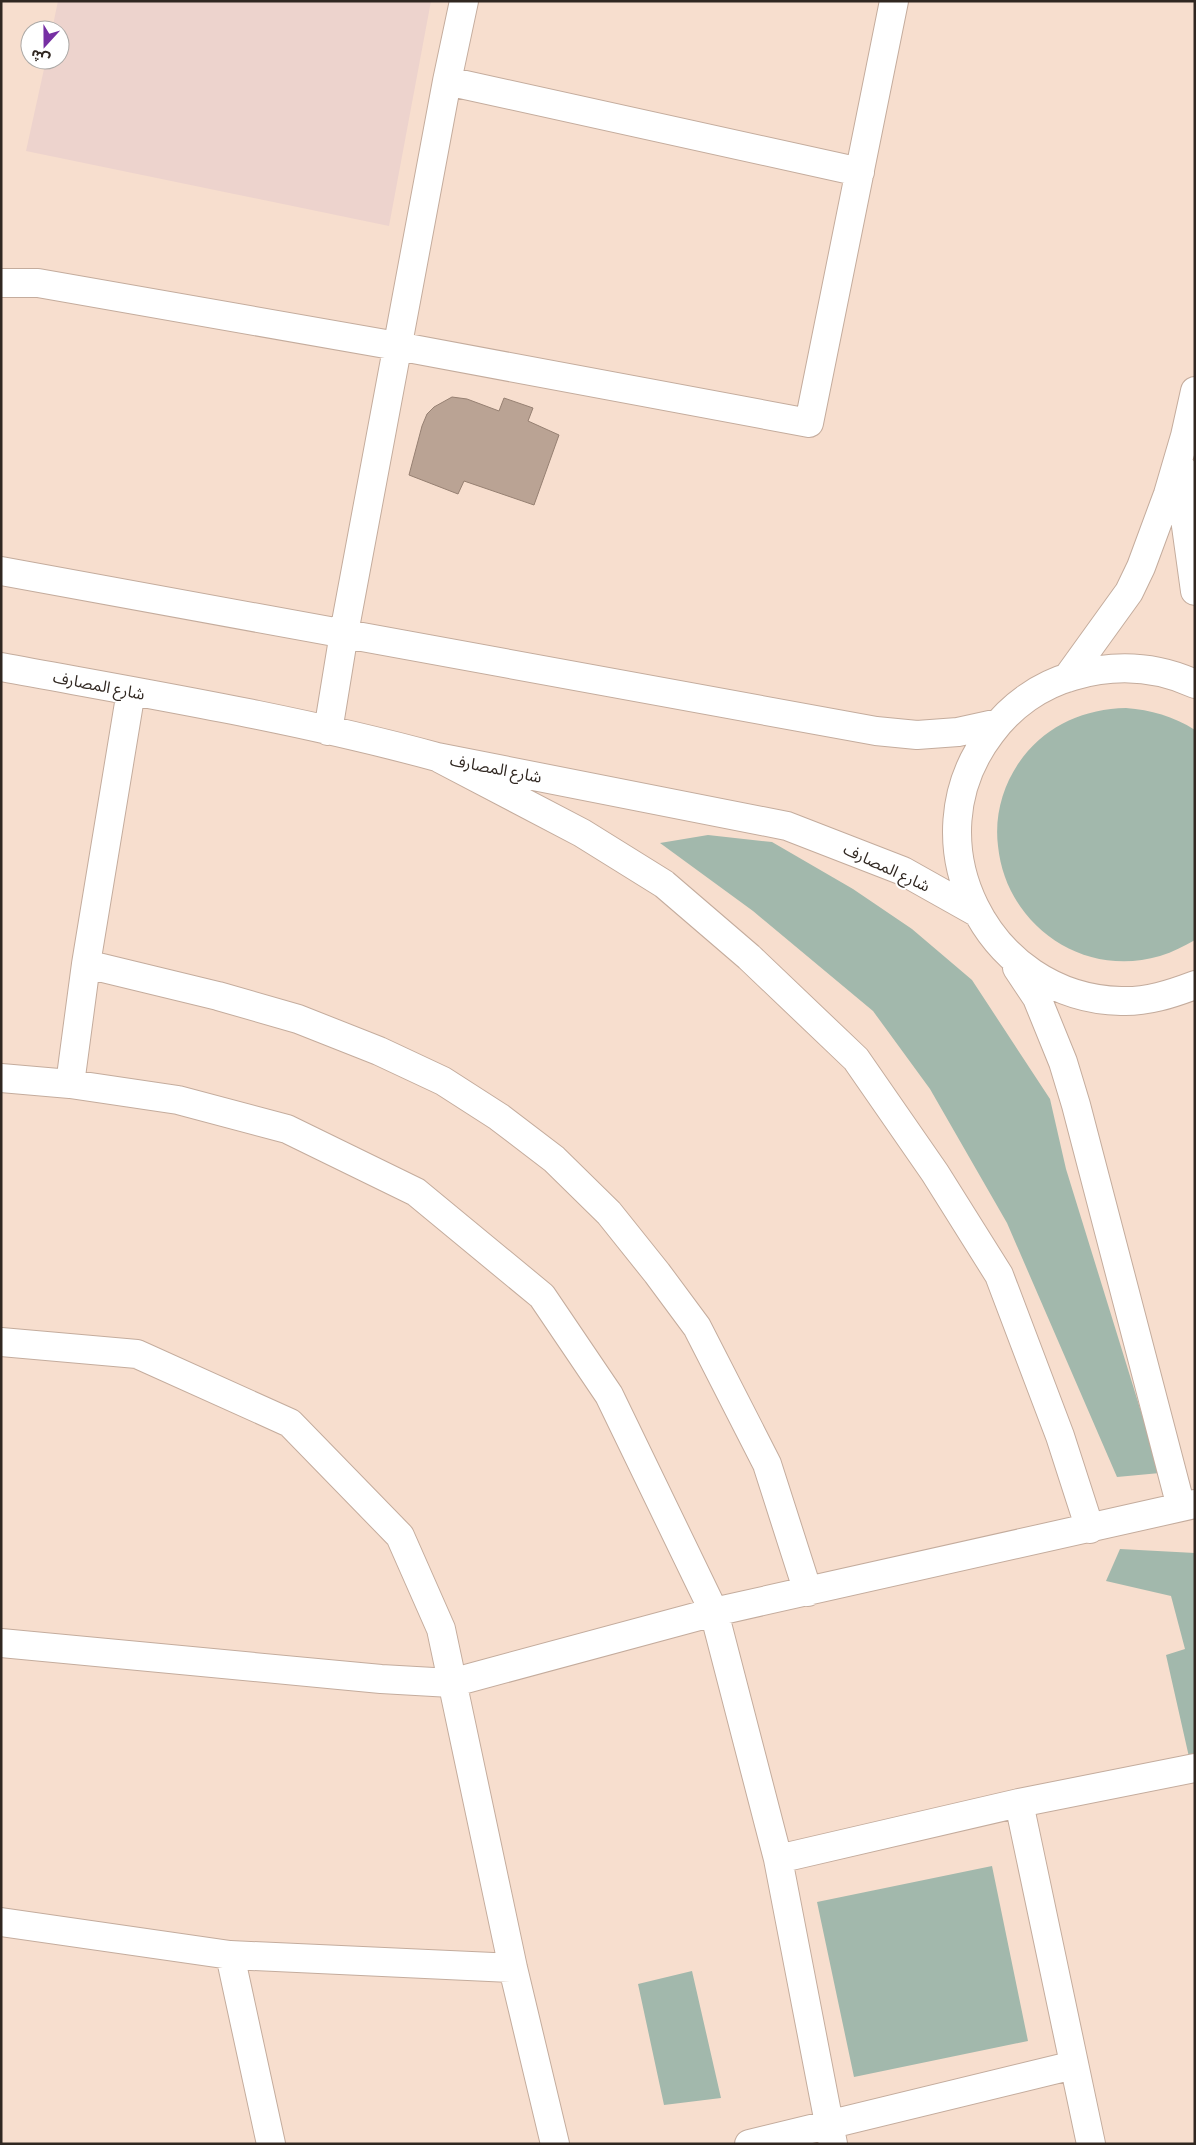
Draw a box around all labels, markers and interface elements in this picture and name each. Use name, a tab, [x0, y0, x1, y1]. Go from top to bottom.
north arrow	[20, 20, 70, 70]
text: ش	[28, 45, 53, 69]
street label: شارع المصارف	[51, 666, 147, 707]
street label: شارع المصارف	[448, 749, 544, 790]
street label: شارع المصارف	[839, 838, 933, 898]

